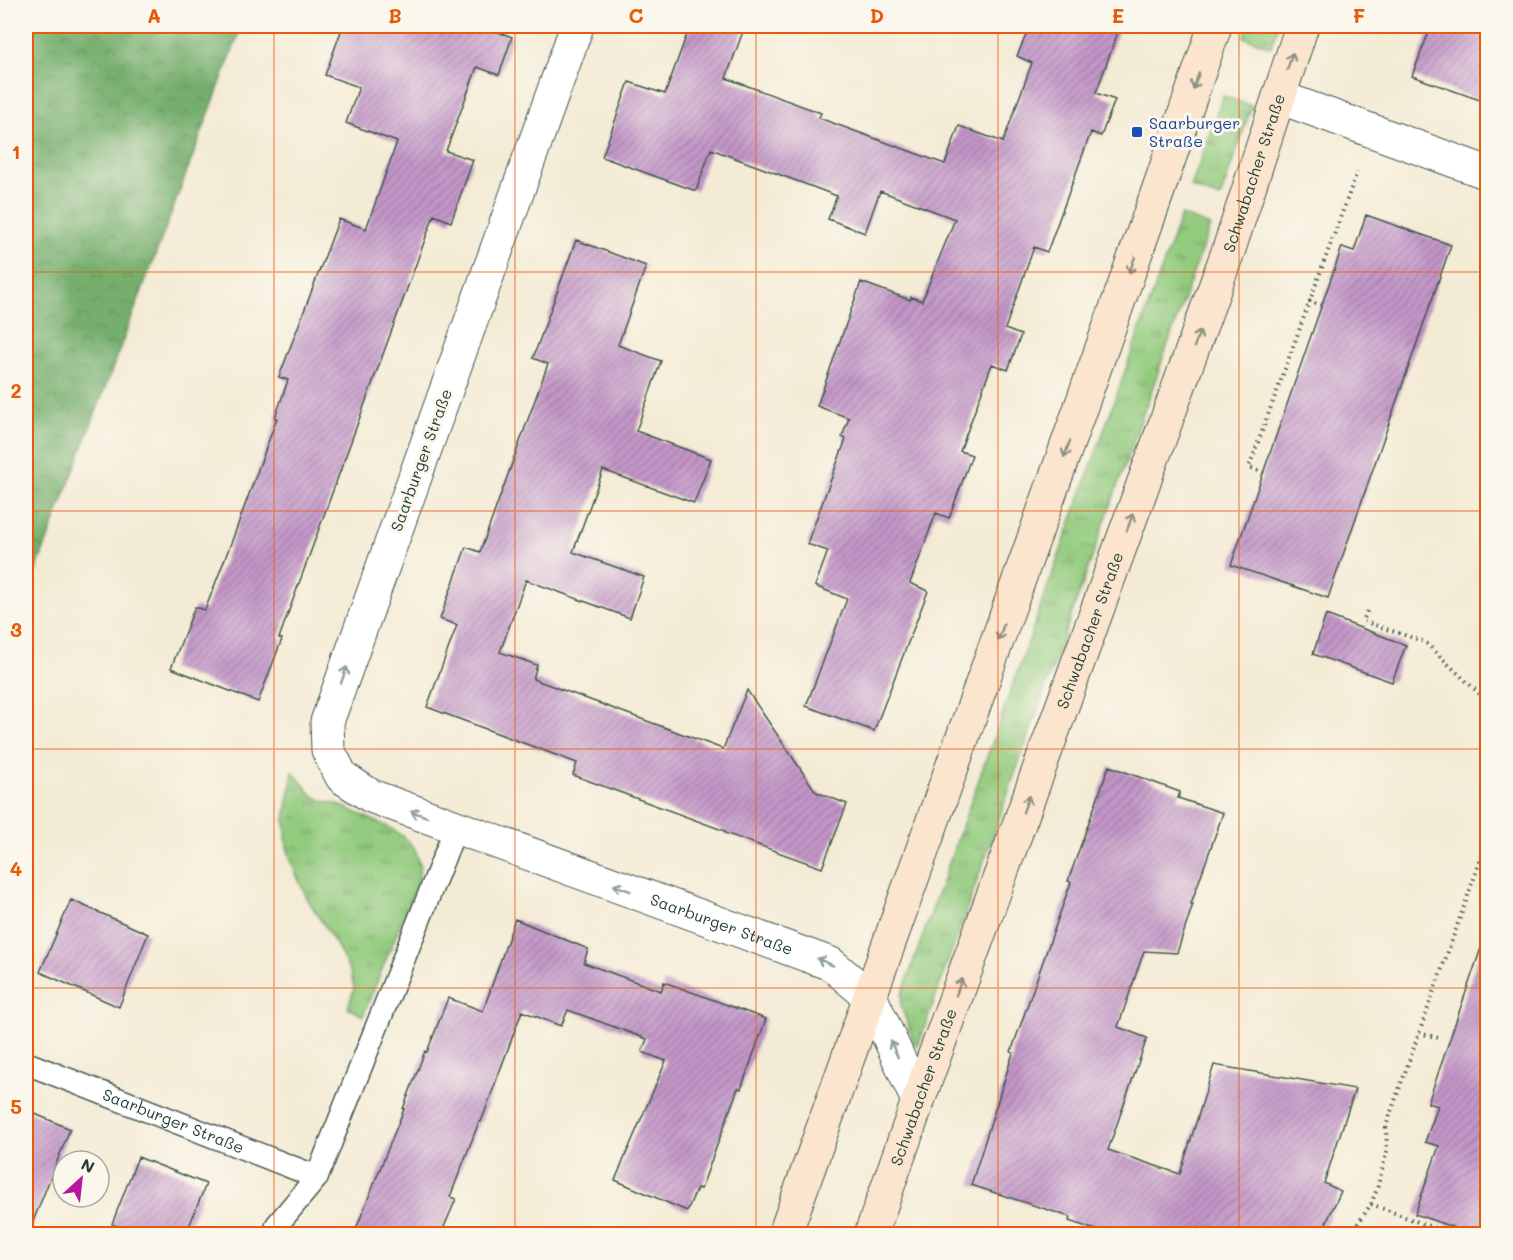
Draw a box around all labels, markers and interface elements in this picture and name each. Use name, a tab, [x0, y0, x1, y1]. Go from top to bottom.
text: A	[147, 2, 161, 28]
text: B	[388, 2, 402, 28]
text: C	[629, 2, 644, 28]
text: D	[870, 2, 884, 28]
text: E	[1112, 2, 1124, 28]
text: F	[1353, 2, 1366, 28]
one-way arrow	[1286, 52, 1297, 71]
one-way arrow	[1189, 71, 1200, 89]
street label: Schwabacher Straße	[1218, 91, 1289, 255]
place label: Saarburger Straße	[1149, 112, 1240, 151]
marker: Saarburger Straße	[1130, 125, 1144, 139]
text: 1	[12, 138, 20, 164]
one-way arrow	[1126, 255, 1137, 274]
one-way arrow	[1192, 330, 1203, 349]
text: 2	[10, 377, 22, 403]
street label: Saarburger Straße	[385, 386, 456, 534]
one-way arrow	[1060, 439, 1071, 457]
one-way arrow	[1125, 513, 1136, 532]
street label: Schwabacher Straße	[1051, 549, 1128, 712]
text: 3	[10, 616, 22, 642]
one-way arrow	[995, 622, 1006, 641]
one-way arrow	[339, 666, 350, 685]
one-way arrow	[1022, 795, 1033, 814]
one-way arrow	[410, 807, 429, 818]
text: 4	[10, 855, 23, 881]
one-way arrow	[613, 881, 632, 892]
street label: Saarburger Straße	[648, 888, 796, 959]
one-way arrow	[816, 956, 834, 968]
one-way arrow	[955, 978, 966, 997]
street label: Schwabacher Straße	[885, 1005, 961, 1168]
one-way arrow	[888, 1041, 900, 1059]
street label: Saarburger Straße	[100, 1083, 248, 1158]
text: 5	[10, 1093, 22, 1119]
north arrow	[51, 1149, 111, 1209]
text: N	[78, 1153, 98, 1177]

